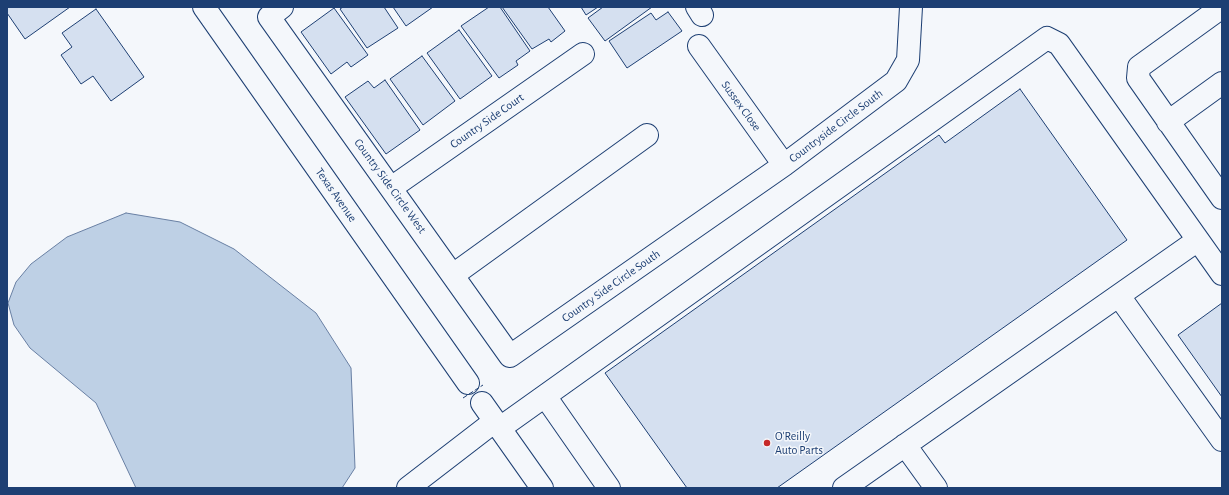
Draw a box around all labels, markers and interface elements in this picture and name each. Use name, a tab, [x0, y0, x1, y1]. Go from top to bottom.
street label: Sussex Close	[718, 78, 764, 134]
street label: Countryside Circle South	[786, 86, 886, 166]
street label: Country Side Court	[447, 90, 527, 152]
street label: Country Side Circle West	[351, 136, 429, 236]
street label: Texas Avenue	[312, 165, 360, 225]
street label: Country Side Circle South	[559, 247, 663, 325]
place label: O'Reilly Auto Parts	[775, 429, 823, 457]
marker: O'Reilly Auto Parts	[762, 438, 772, 448]

